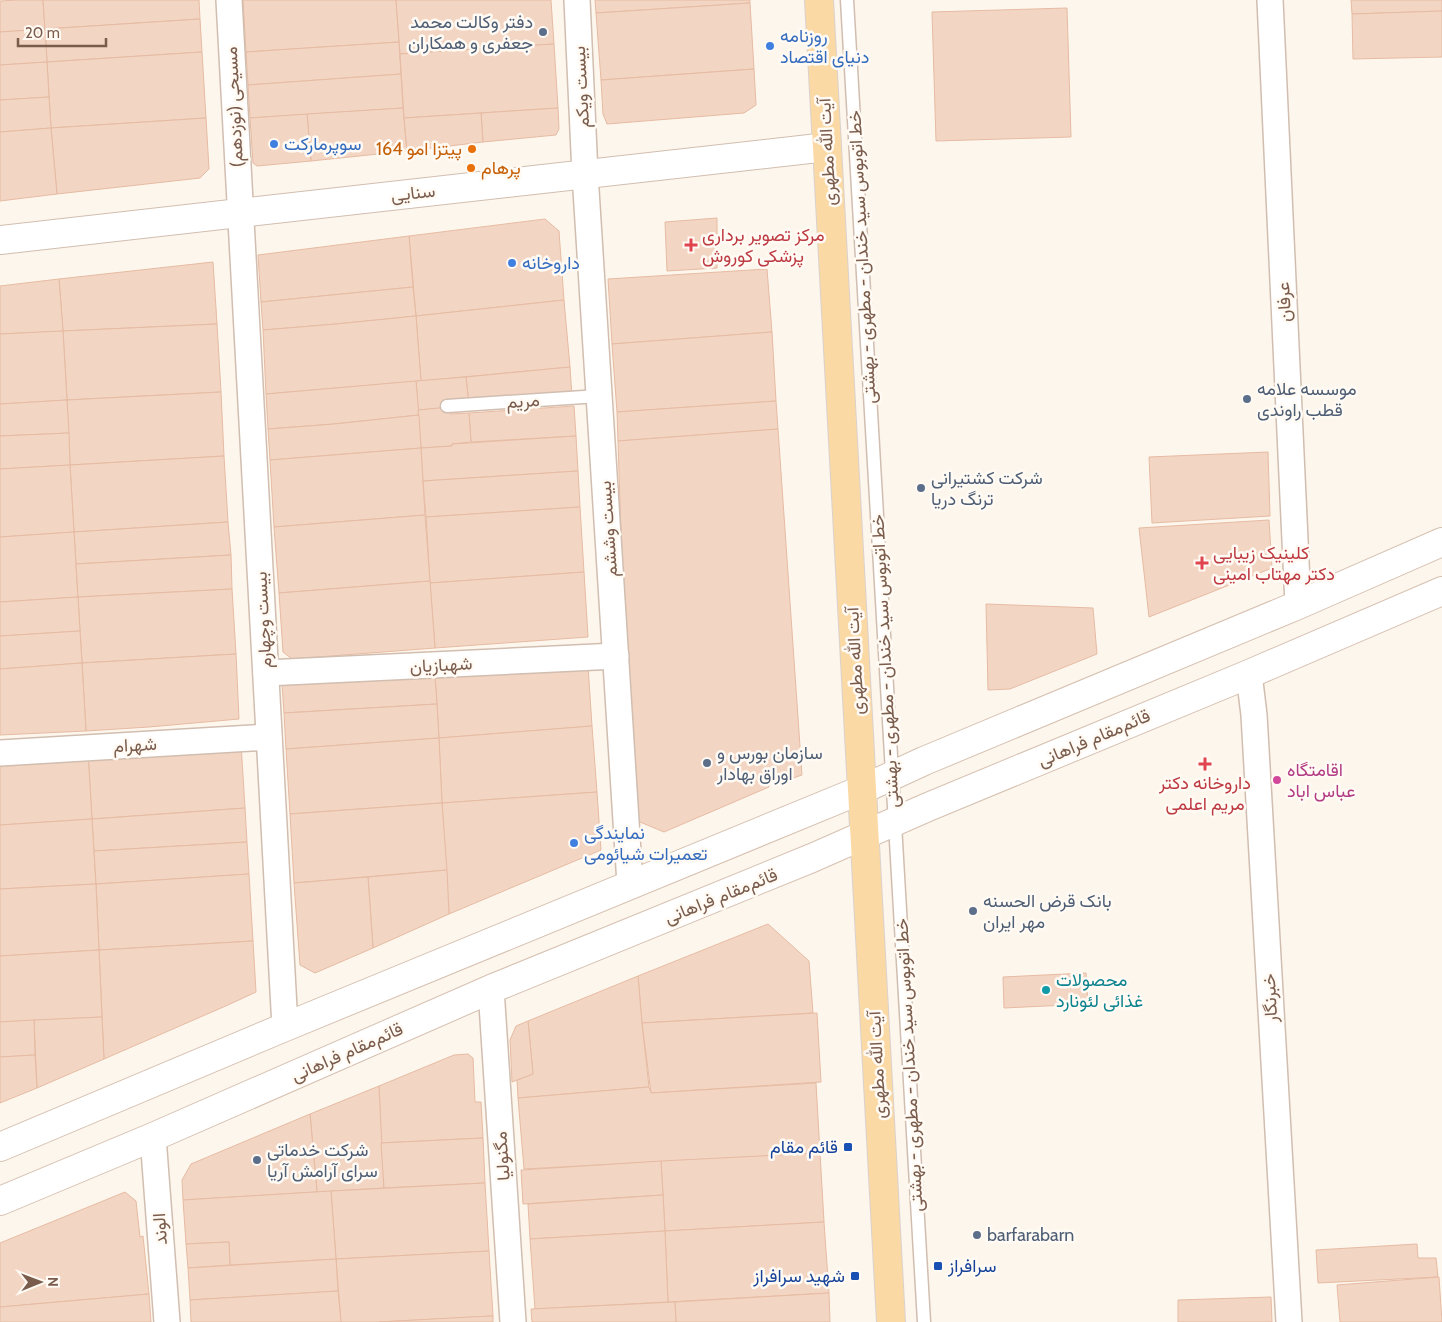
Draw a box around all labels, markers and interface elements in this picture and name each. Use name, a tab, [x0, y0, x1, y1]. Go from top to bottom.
place label: دفتر وکالت محمد جعفری و همکاران	[408, 11, 533, 54]
scale bar	[18, 15, 105, 47]
text: 20 m	[25, 24, 60, 42]
place label: روزنامه دنیای اقتصاد	[780, 25, 869, 68]
marker: دفتر وکالت محمد جعفری و همکاران	[537, 26, 549, 38]
marker: روزنامه دنیای اقتصاد	[764, 40, 776, 52]
street label: بیست ویکم	[568, 45, 595, 129]
street label: مسیحی (نوزدهم)	[220, 46, 249, 168]
street label: آیت الله مطهری	[813, 96, 841, 206]
street label: خط اتوبوس سید خندان - مطهری - بهشتی	[843, 110, 881, 404]
place label: سوپرمارکت	[284, 133, 361, 156]
marker: سوپرمارکت	[268, 138, 280, 150]
place label: پیتزا امو 164	[376, 138, 462, 161]
marker: پیتزا امو 164	[466, 143, 478, 155]
place label: پرهام	[481, 157, 521, 180]
marker: پرهام	[465, 162, 477, 174]
street label: سنایی	[390, 180, 436, 206]
place label: مرکز تصویر برداری پزشکی کوروش	[702, 224, 825, 268]
marker: مرکز تصویر برداری پزشکی کوروش	[684, 238, 698, 252]
place label: داروخانه	[522, 252, 580, 274]
marker: داروخانه	[506, 257, 518, 269]
street label: عرفان	[1272, 281, 1296, 323]
place label: موسسه علامه قطب راوندی	[1257, 378, 1357, 421]
street label: مریم	[505, 389, 541, 414]
marker: موسسه علامه قطب راوندی	[1241, 393, 1253, 405]
place label: شرکت کشتیرانی ترنگ دریا	[931, 467, 1043, 510]
street label: بیست وششم	[594, 480, 623, 578]
marker: شرکت کشتیرانی ترنگ دریا	[915, 482, 927, 494]
street label: خط اتوبوس سید خندان - مطهری - بهشتی	[866, 514, 904, 808]
place label: کلینیک زیبایی دکتر مهتاب امینی	[1213, 542, 1335, 585]
marker: کلینیک زیبایی دکتر مهتاب امینی	[1195, 556, 1209, 570]
street label: بیست وچهارم	[249, 571, 278, 669]
street label: آیت الله مطهری	[841, 605, 869, 715]
street label: شهبازیان	[409, 652, 473, 678]
street label: قائم‌مقام فراهانی	[1034, 704, 1154, 772]
street label: شهرام	[113, 733, 157, 758]
place label: سازمان بورس و اوراق بهادار	[716, 742, 823, 785]
marker: سازمان بورس و اوراق بهادار	[701, 757, 713, 769]
marker: داروخانه دکتر مریم اعلمی	[1199, 758, 1211, 770]
place label: اقامتگاه عباس اباد	[1287, 759, 1355, 802]
place label: داروخانه دکتر مریم اعلمی	[1158, 772, 1251, 816]
marker: اقامتگاه عباس اباد	[1271, 774, 1283, 786]
place label: نمایندگی تعمیرات شیائومی	[584, 822, 708, 865]
marker: نمایندگی تعمیرات شیائومی	[568, 837, 580, 849]
street label: قائم‌مقام فراهانی	[661, 863, 781, 930]
place label: بانک قرض الحسنه مهر ایران	[983, 890, 1112, 933]
marker: بانک قرض الحسنه مهر ایران	[967, 905, 979, 917]
street label: خط اتوبوس سید خندان - مطهری - بهشتی	[890, 918, 928, 1212]
place label: محصولات غذائی لئونارد	[1056, 969, 1143, 1012]
street label: خبرنگار	[1258, 973, 1282, 1024]
marker: محصولات غذائی لئونارد	[1040, 984, 1052, 996]
street label: آیت الله مطهری	[863, 1009, 891, 1119]
street label: قائم‌مقام فراهانی	[288, 1018, 407, 1087]
street label: مگنولیا	[489, 1131, 515, 1181]
place label: قائم مقام	[770, 1136, 838, 1159]
place label: شرکت خدماتی سرای آرامش آریا	[267, 1139, 378, 1182]
marker: قائم مقام	[842, 1141, 854, 1153]
marker: شرکت خدماتی سرای آرامش آریا	[251, 1154, 263, 1166]
street label: الوند	[148, 1212, 172, 1246]
place label: barfarabarn	[987, 1224, 1074, 1246]
marker: barfarabarn	[971, 1229, 983, 1241]
place label: سرافراز	[947, 1255, 996, 1277]
north arrow	[15, 1257, 65, 1307]
marker: سرافراز	[932, 1260, 944, 1272]
place label: شهید سرافراز	[752, 1265, 845, 1287]
marker: شهید سرافراز	[849, 1270, 861, 1282]
text: N	[44, 1277, 62, 1287]

